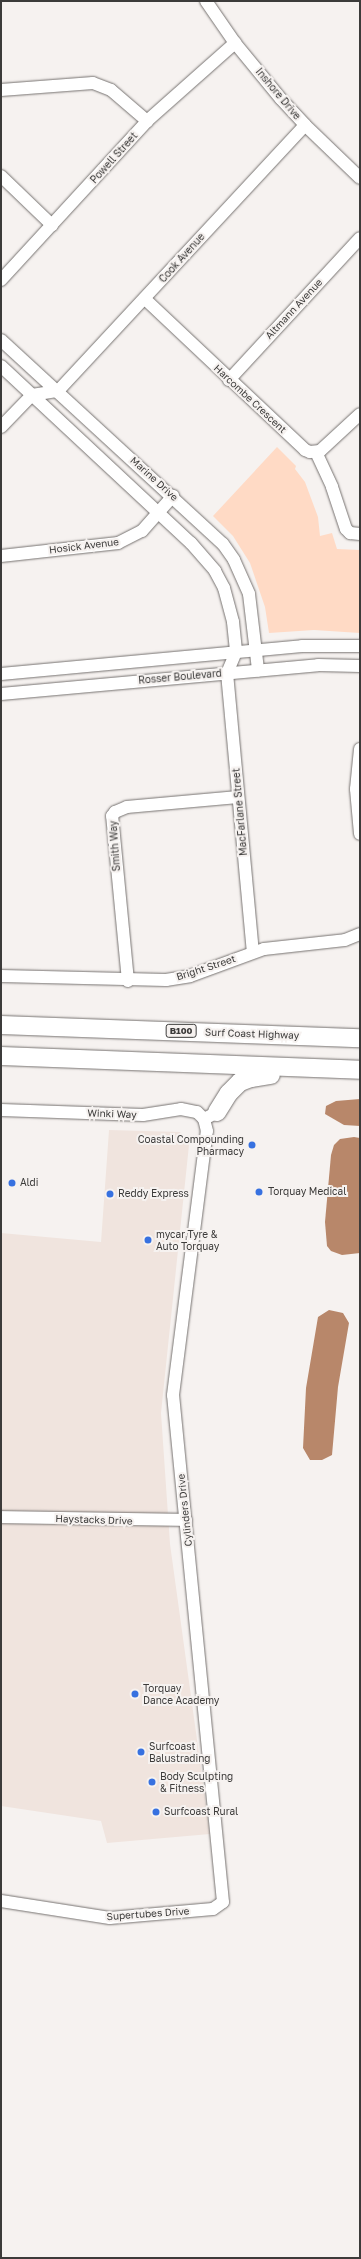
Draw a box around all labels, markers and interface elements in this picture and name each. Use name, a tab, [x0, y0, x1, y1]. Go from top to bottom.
street label: Inshore Drive	[253, 66, 303, 122]
street label: Powell Street	[88, 130, 140, 186]
street label: Cook Avenue	[157, 231, 207, 285]
street label: Altmann Avenue	[263, 276, 325, 342]
street label: Harcombe Crescent	[211, 362, 289, 436]
street label: Marine Drive	[128, 454, 180, 504]
street label: Hosick Avenue	[48, 536, 120, 556]
street label: Rosser Boulevard	[138, 667, 222, 687]
street label: MacFarlane Street	[230, 768, 250, 856]
street label: Smith Way	[107, 820, 123, 872]
street label: Bright Street	[175, 953, 237, 983]
road number: B100	[165, 1024, 197, 1038]
street label: Surf Coast Highway	[205, 1026, 299, 1042]
street label: Winki Way	[87, 1107, 137, 1121]
place label: Coastal Compounding Pharmacy	[138, 1133, 244, 1156]
marker: Coastal Compounding Pharmacy	[247, 1140, 257, 1150]
place label: Aldi	[20, 1177, 38, 1189]
marker: Aldi	[7, 1178, 17, 1188]
marker: Torquay Medical	[253, 1186, 265, 1198]
place label: Torquay Medical	[268, 1186, 346, 1198]
place label: Reddy Express	[118, 1188, 189, 1200]
marker: Reddy Express	[105, 1189, 115, 1199]
place label: mycar Tyre & Auto Torquay	[156, 1228, 219, 1252]
marker: mycar Tyre & Auto Torquay	[143, 1235, 153, 1245]
street label: Cylinders Drive	[175, 1473, 195, 1547]
street label: Haystacks Drive	[55, 1513, 133, 1527]
place label: Torquay Dance Academy	[143, 1682, 219, 1706]
marker: Torquay Dance Academy	[130, 1689, 140, 1699]
place label: Surfcoast Balustrading	[149, 1740, 210, 1764]
marker: Surfcoast Balustrading	[136, 1747, 146, 1757]
place label: Body Sculpting & Fitness	[160, 1770, 233, 1794]
marker: Body Sculpting & Fitness	[147, 1777, 157, 1787]
place label: Surfcoast Rural	[164, 1806, 238, 1818]
marker: Surfcoast Rural	[151, 1807, 161, 1817]
street label: Supertubes Drive	[106, 1905, 190, 1923]

